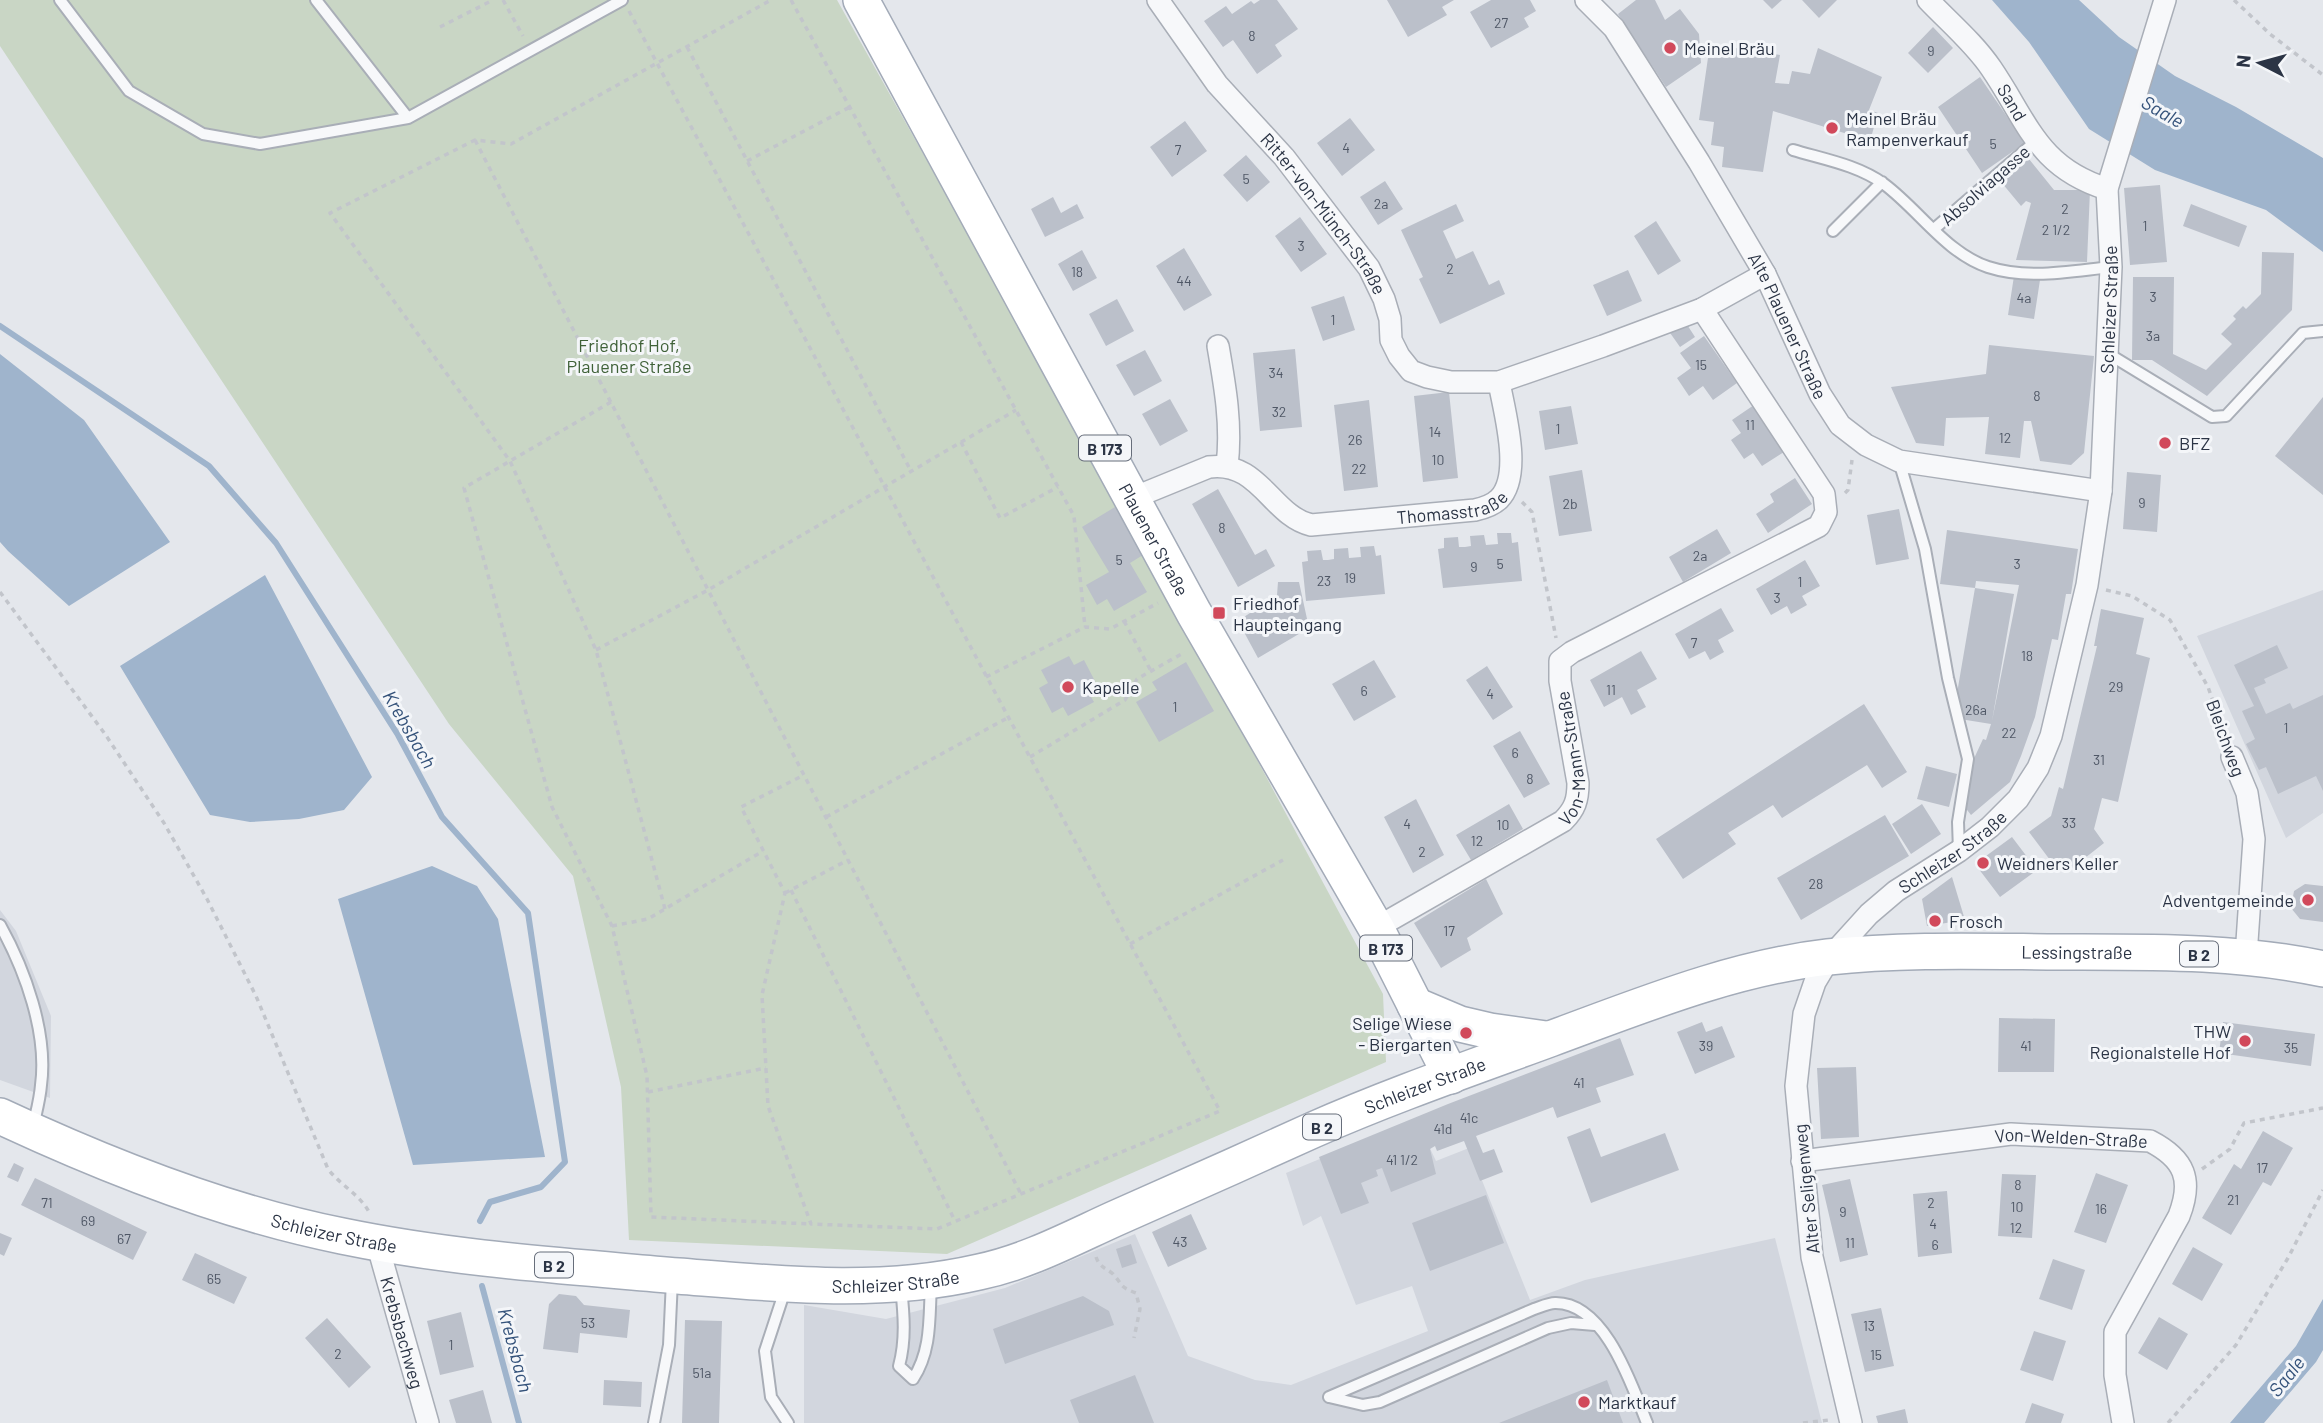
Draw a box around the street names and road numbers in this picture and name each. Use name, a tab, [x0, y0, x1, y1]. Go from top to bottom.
street label: Sand	[1993, 80, 2032, 125]
street label: Ritter-von-Münch-Straße	[1256, 128, 1391, 298]
street label: Absolviagasse	[1936, 140, 2034, 230]
street label: Schleizer Straße	[2095, 245, 2122, 374]
street label: Alte Plauener Straße	[1744, 248, 1832, 403]
road number: B 173	[1079, 436, 1131, 461]
street label: Plauener Straße	[1115, 479, 1194, 600]
street label: Thomasstraße	[1396, 486, 1512, 528]
street label: Von-Mann-Straße	[1551, 690, 1589, 830]
street label: Bleichweg	[2202, 696, 2250, 780]
street label: Schleizer Straße	[1894, 806, 2011, 898]
road number: B 173	[1360, 936, 1412, 960]
street label: Lessingstraße	[2021, 941, 2132, 963]
road number: B 2	[2180, 942, 2218, 966]
street label: Schleizer Straße	[1361, 1052, 1489, 1118]
road number: B 2	[1303, 1114, 1341, 1140]
street label: Alter Seligenweg	[1788, 1123, 1824, 1255]
street label: Von-Welden-Straße	[1993, 1123, 2148, 1152]
street label: Schleizer Straße	[269, 1209, 399, 1257]
road number: B 2	[535, 1252, 573, 1278]
street label: Schleizer Straße	[832, 1265, 961, 1297]
street label: Krebsbachweg	[376, 1274, 429, 1391]

